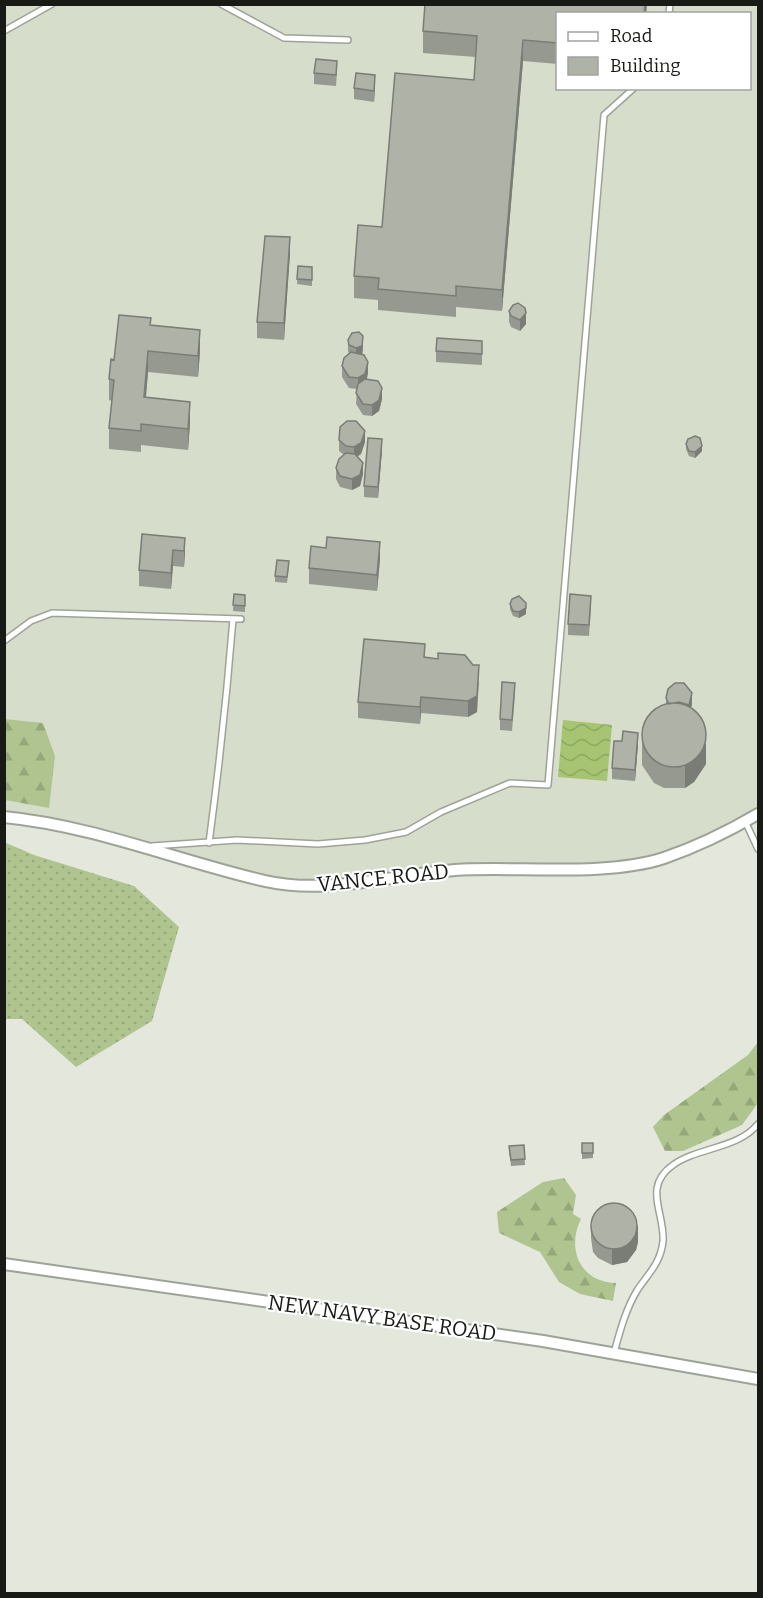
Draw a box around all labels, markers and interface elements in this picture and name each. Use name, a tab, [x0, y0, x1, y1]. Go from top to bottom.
legend	[556, 12, 751, 90]
text: Road	[610, 25, 653, 47]
text: Building	[610, 55, 681, 77]
street label: VANCE ROAD	[316, 858, 450, 898]
street label: NEW NAVY BASE ROAD	[266, 1289, 498, 1347]

